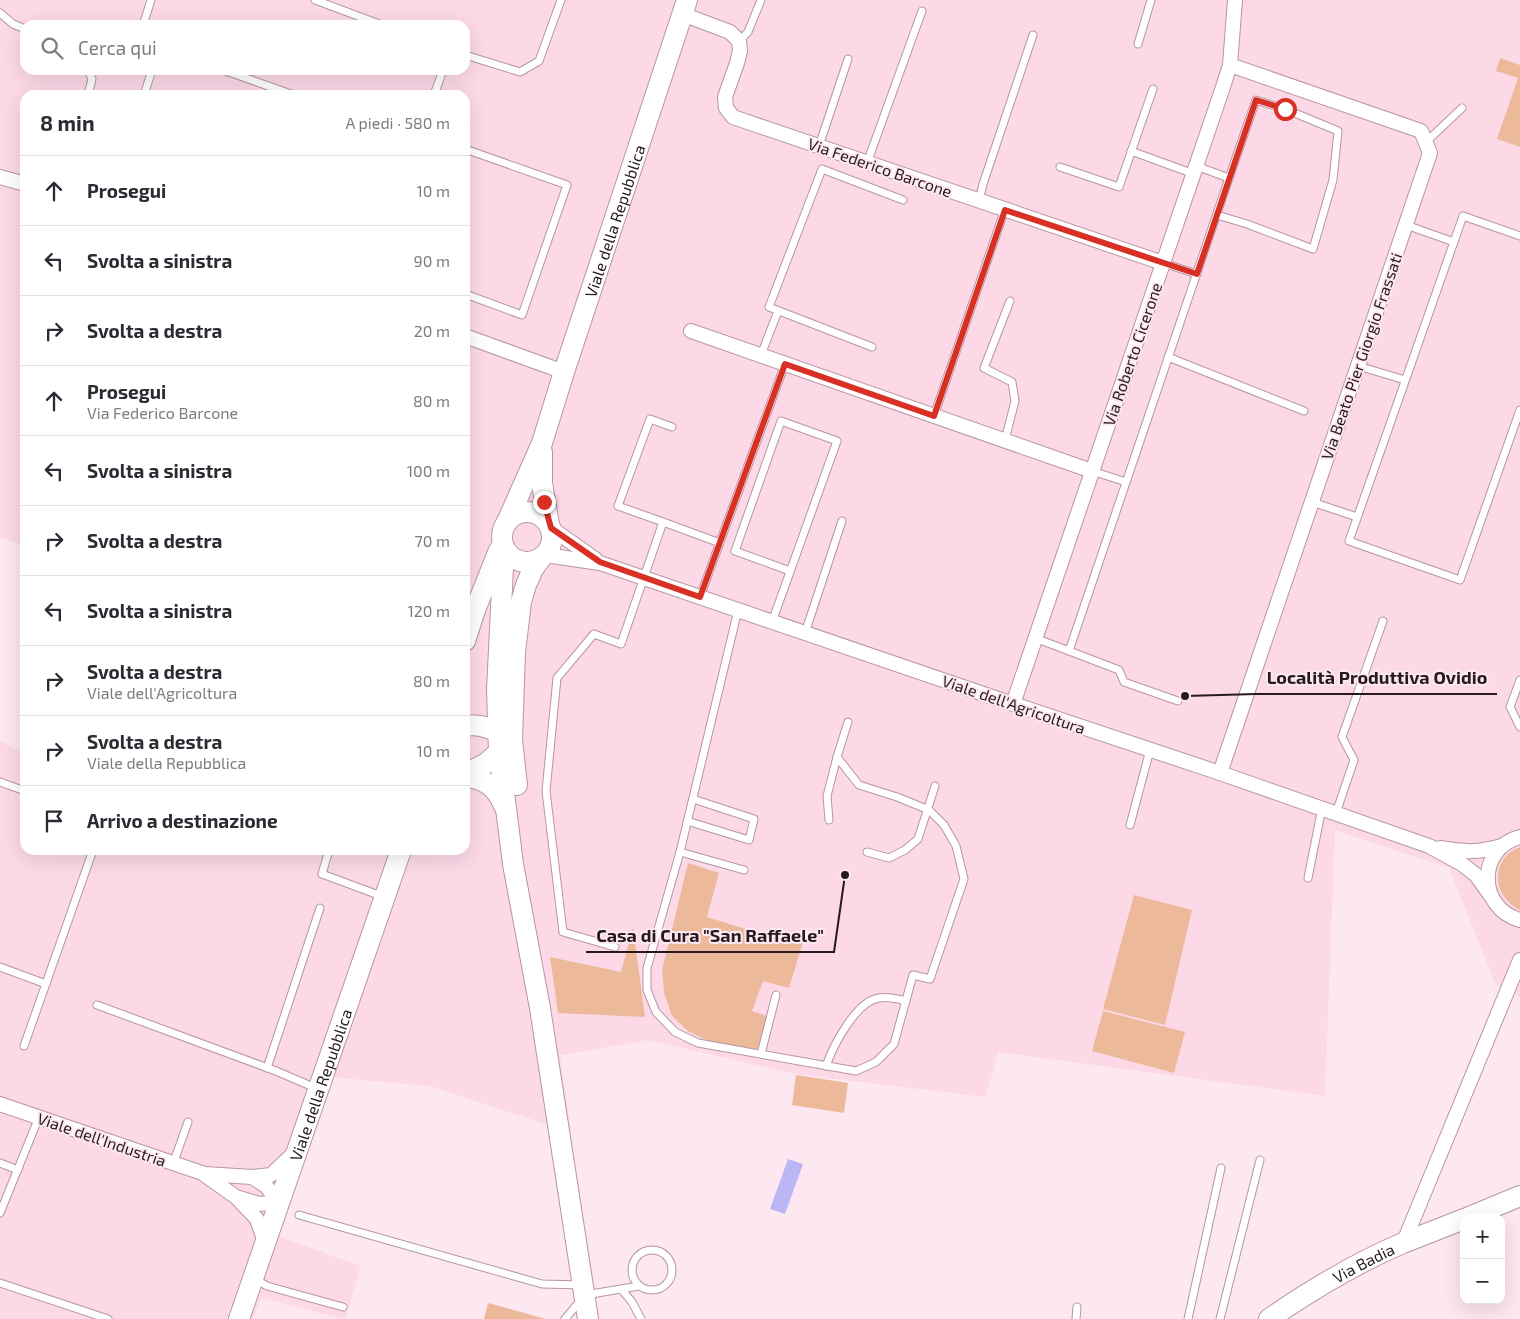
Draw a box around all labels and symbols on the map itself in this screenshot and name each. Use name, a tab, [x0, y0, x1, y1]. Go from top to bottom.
route start	[1274, 98, 1297, 121]
street label: Via Federico Barcone	[805, 133, 955, 201]
street label: Viale della Repubblica	[580, 142, 648, 300]
street label: Via Beato Pier Giorgio Frassati	[1317, 250, 1405, 462]
street label: Via Roberto Cicerone	[1099, 280, 1165, 428]
route end	[533, 491, 556, 514]
callout: Località Produttiva Ovidio	[1256, 661, 1497, 694]
text: Località Produttiva Ovidio	[1267, 666, 1487, 688]
street label: Viale dell'Agricoltura	[940, 671, 1088, 737]
callout: Casa di Cura "San Raffaele"	[586, 919, 834, 952]
text: Casa di Cura "San Raffaele"	[596, 924, 824, 946]
street label: Viale della Repubblica	[285, 1006, 355, 1163]
street label: Viale dell'Industria	[35, 1108, 169, 1170]
street label: Via Badia	[1329, 1239, 1397, 1286]

